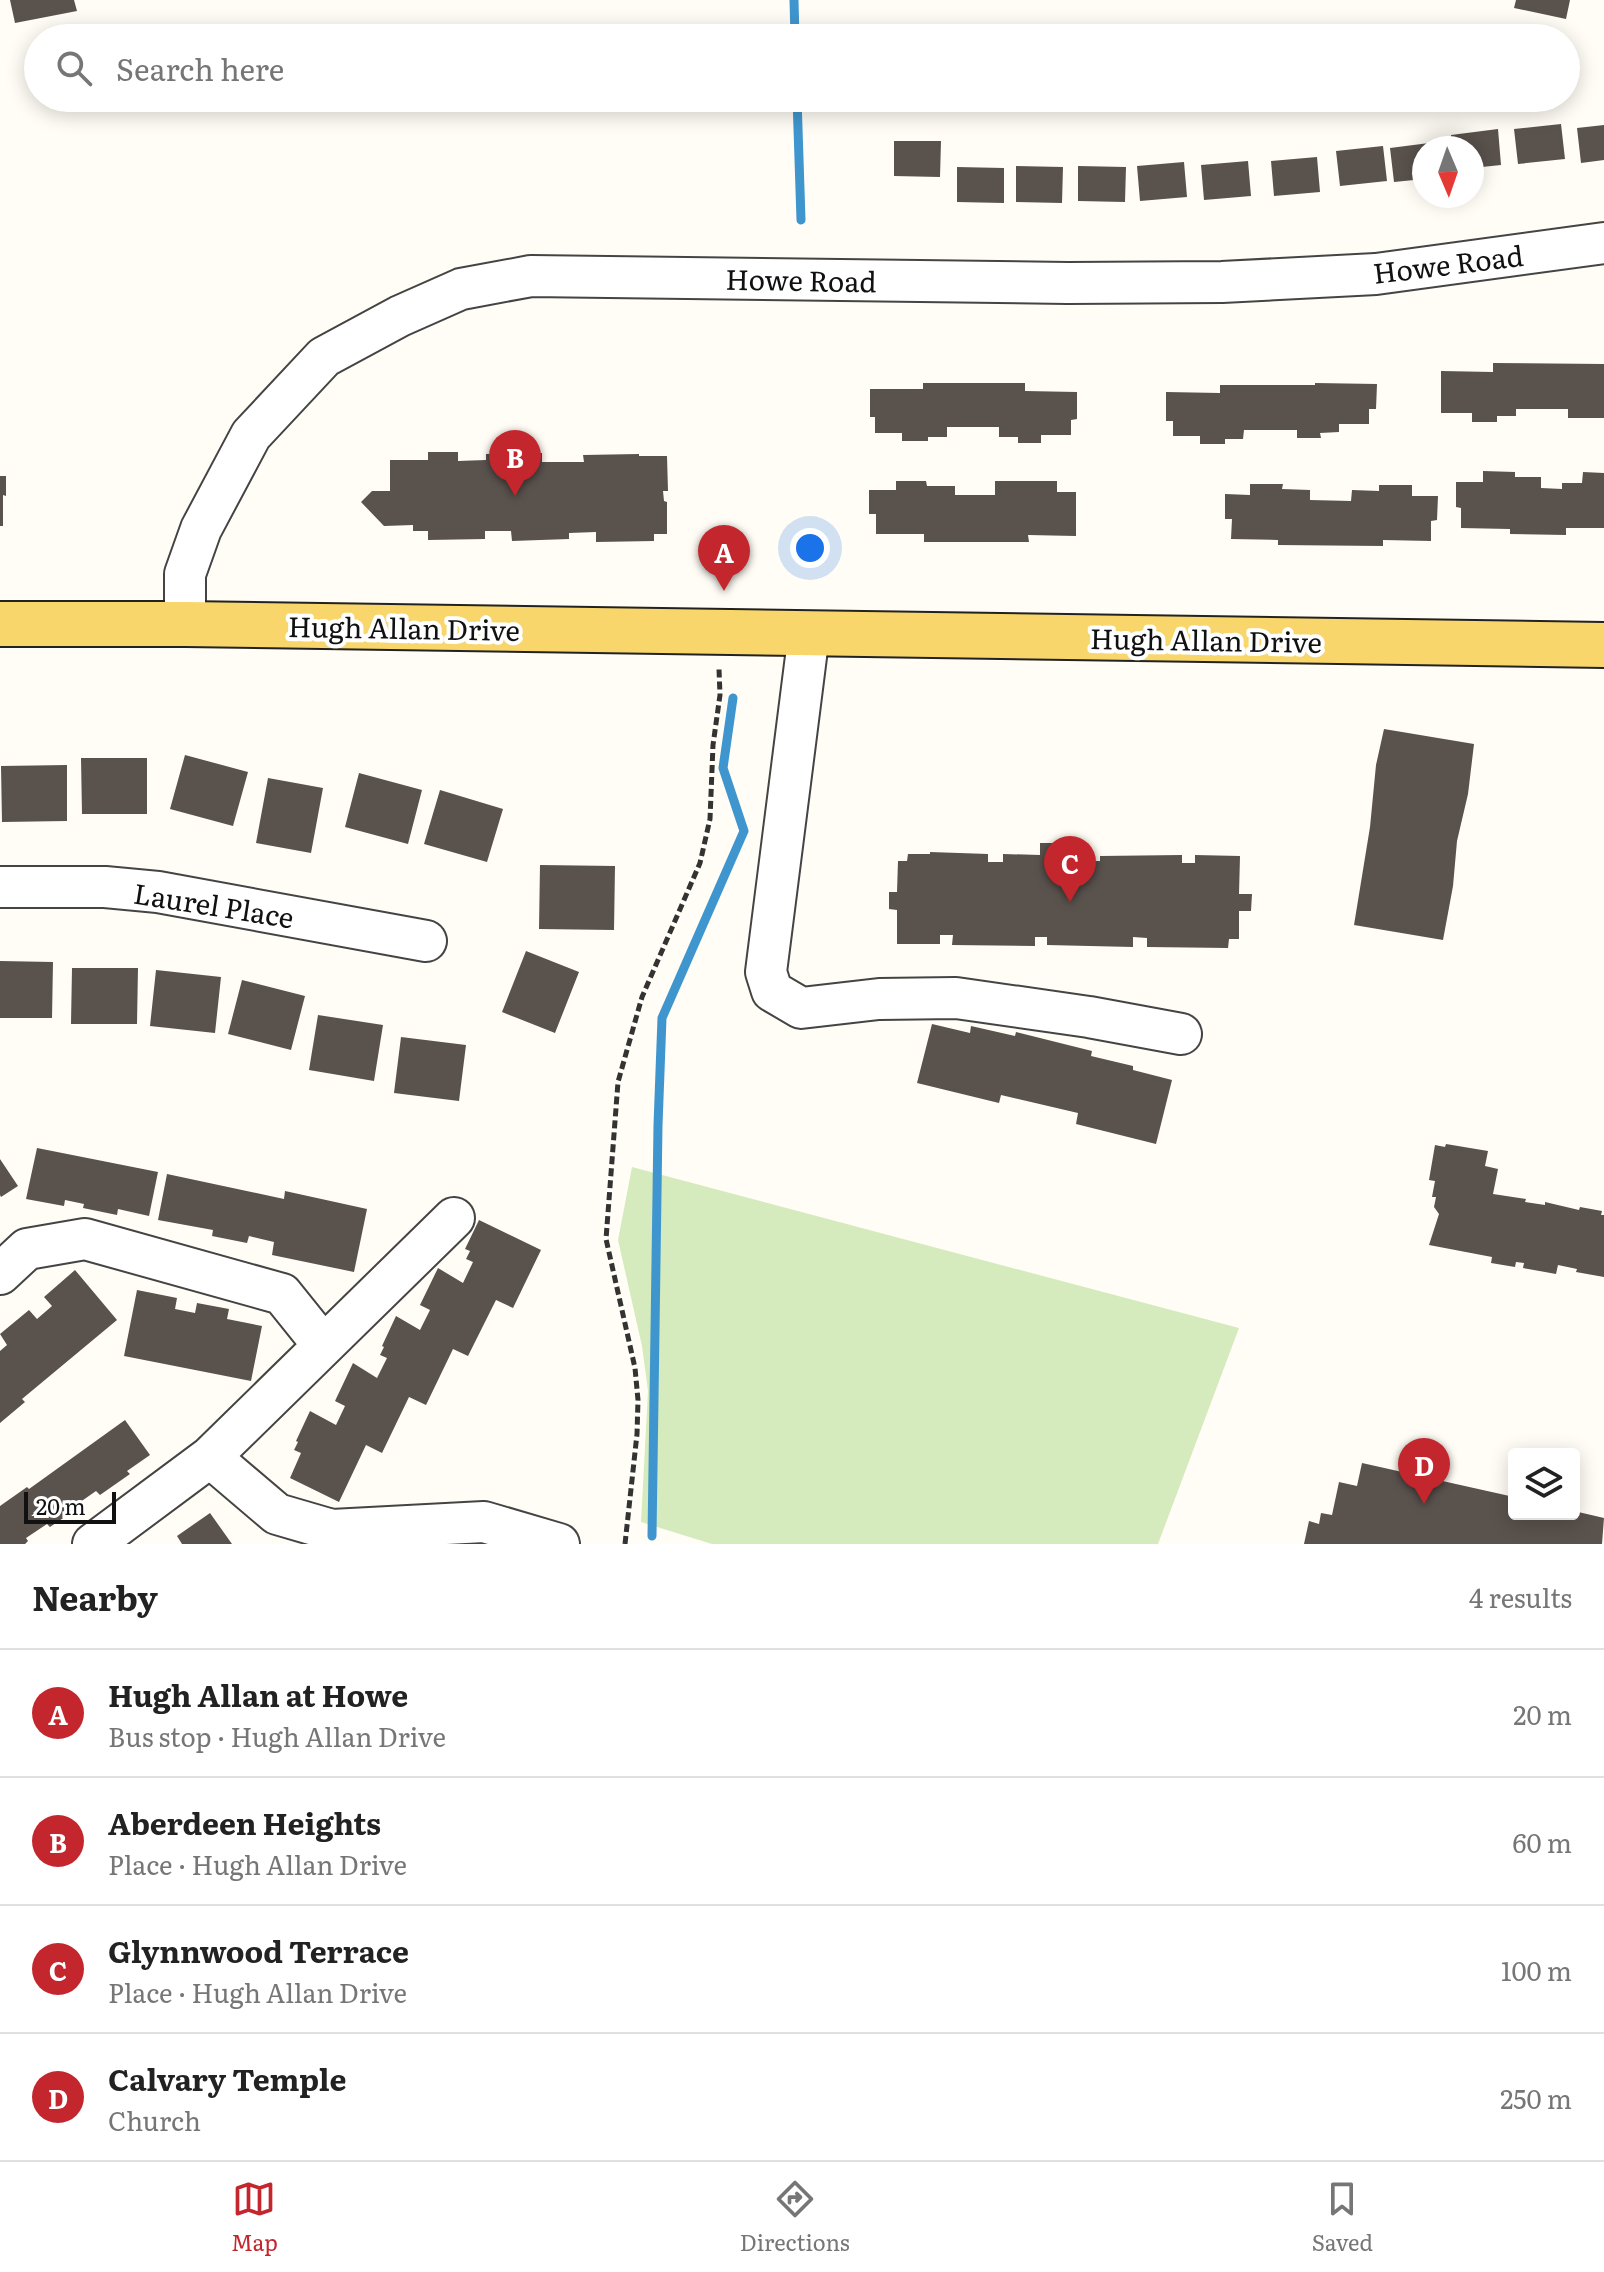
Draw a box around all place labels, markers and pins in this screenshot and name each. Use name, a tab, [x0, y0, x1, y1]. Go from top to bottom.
pin: B	[489, 430, 541, 496]
pin: A	[698, 525, 750, 591]
pin: C	[1044, 836, 1096, 902]
pin: D	[1398, 1438, 1450, 1504]

